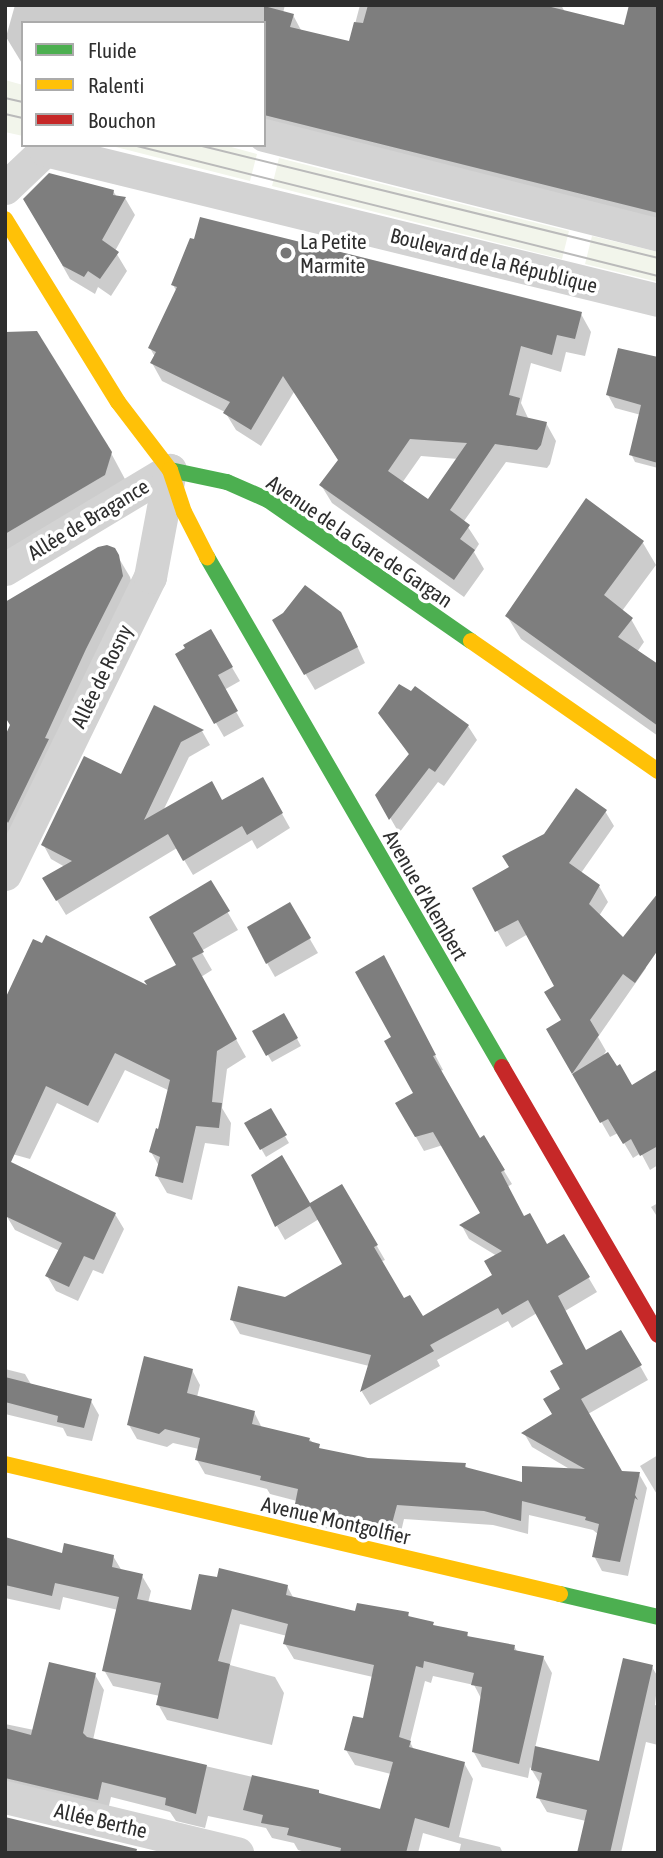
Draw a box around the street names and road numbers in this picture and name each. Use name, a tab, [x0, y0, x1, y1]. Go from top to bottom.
street label: Boulevard de la République	[388, 222, 600, 298]
street label: Avenue de la Gare de Gargan	[262, 469, 458, 613]
street label: Allée de Bragance	[23, 473, 153, 565]
street label: Allée de Rosny	[65, 620, 137, 732]
street label: Avenue d'Alembert	[379, 825, 473, 965]
street label: Avenue Montgolfier	[259, 1491, 413, 1549]
street label: Allée Berthe	[52, 1797, 150, 1843]

